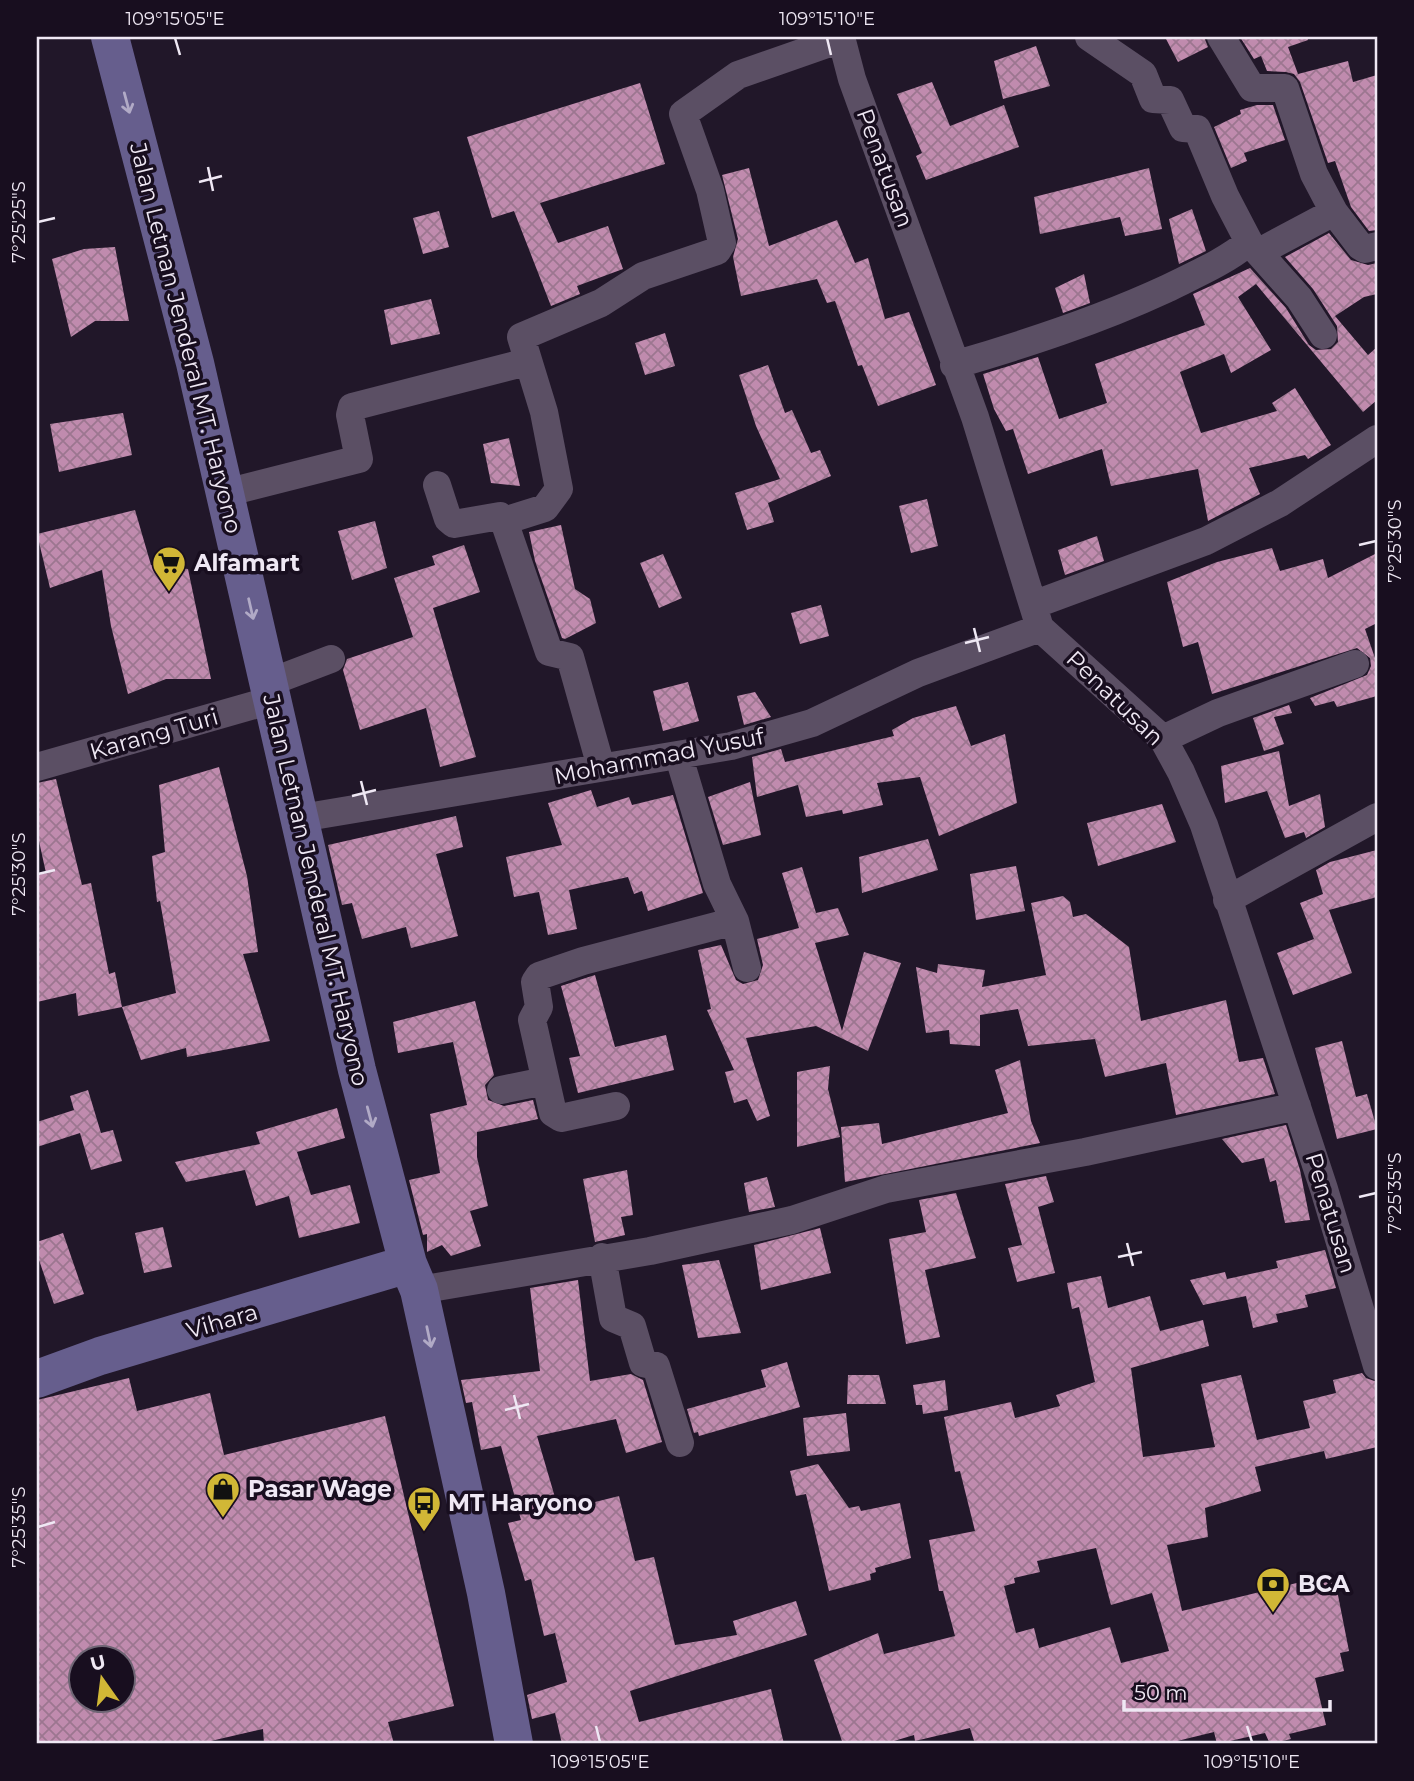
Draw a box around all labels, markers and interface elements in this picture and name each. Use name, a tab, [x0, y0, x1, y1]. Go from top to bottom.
text: 109°15'05"E	[125, 8, 225, 30]
text: 109°15'10"E	[779, 8, 875, 30]
one-way arrow	[121, 91, 134, 114]
street label: Penatusan	[851, 105, 919, 231]
street label: Jalan Letnan Jenderal MT. Haryono	[124, 139, 248, 536]
text: 7°25'25"S	[8, 181, 30, 263]
text: 7°25'30"S	[1384, 499, 1406, 583]
supermarket icon: Alfamart	[150, 544, 188, 593]
place label: Alfamart	[193, 549, 300, 577]
one-way arrow	[245, 597, 258, 620]
street label: Penatusan	[1061, 645, 1169, 751]
street label: Jalan Letnan Jenderal MT. Haryono	[257, 690, 375, 1089]
street label: Karang Turi	[87, 702, 221, 766]
street label: Mohammad Yusuf	[552, 722, 768, 790]
text: 7°25'30"S	[8, 832, 30, 916]
one-way arrow	[364, 1105, 377, 1128]
street label: Penatusan	[1299, 1149, 1363, 1277]
text: 7°25'35"S	[1384, 1152, 1406, 1234]
street label: Vihara	[183, 1298, 261, 1344]
one-way arrow	[423, 1325, 436, 1347]
shop icon: Pasar Wage	[204, 1470, 242, 1519]
place label: Pasar Wage	[248, 1475, 392, 1503]
bus stop icon: MT Haryono	[405, 1484, 443, 1533]
text: 7°25'35"S	[8, 1486, 30, 1568]
place label: MT Haryono	[448, 1489, 593, 1517]
bank icon: BCA	[1254, 1565, 1292, 1614]
place label: BCA	[1298, 1570, 1350, 1598]
north arrow	[66, 1644, 136, 1714]
text: U	[88, 1650, 108, 1676]
scale bar	[1124, 1669, 1330, 1713]
text: 50 m	[1134, 1680, 1188, 1705]
text: 109°15'05"E	[550, 1751, 650, 1773]
text: 109°15'10"E	[1204, 1751, 1300, 1773]

